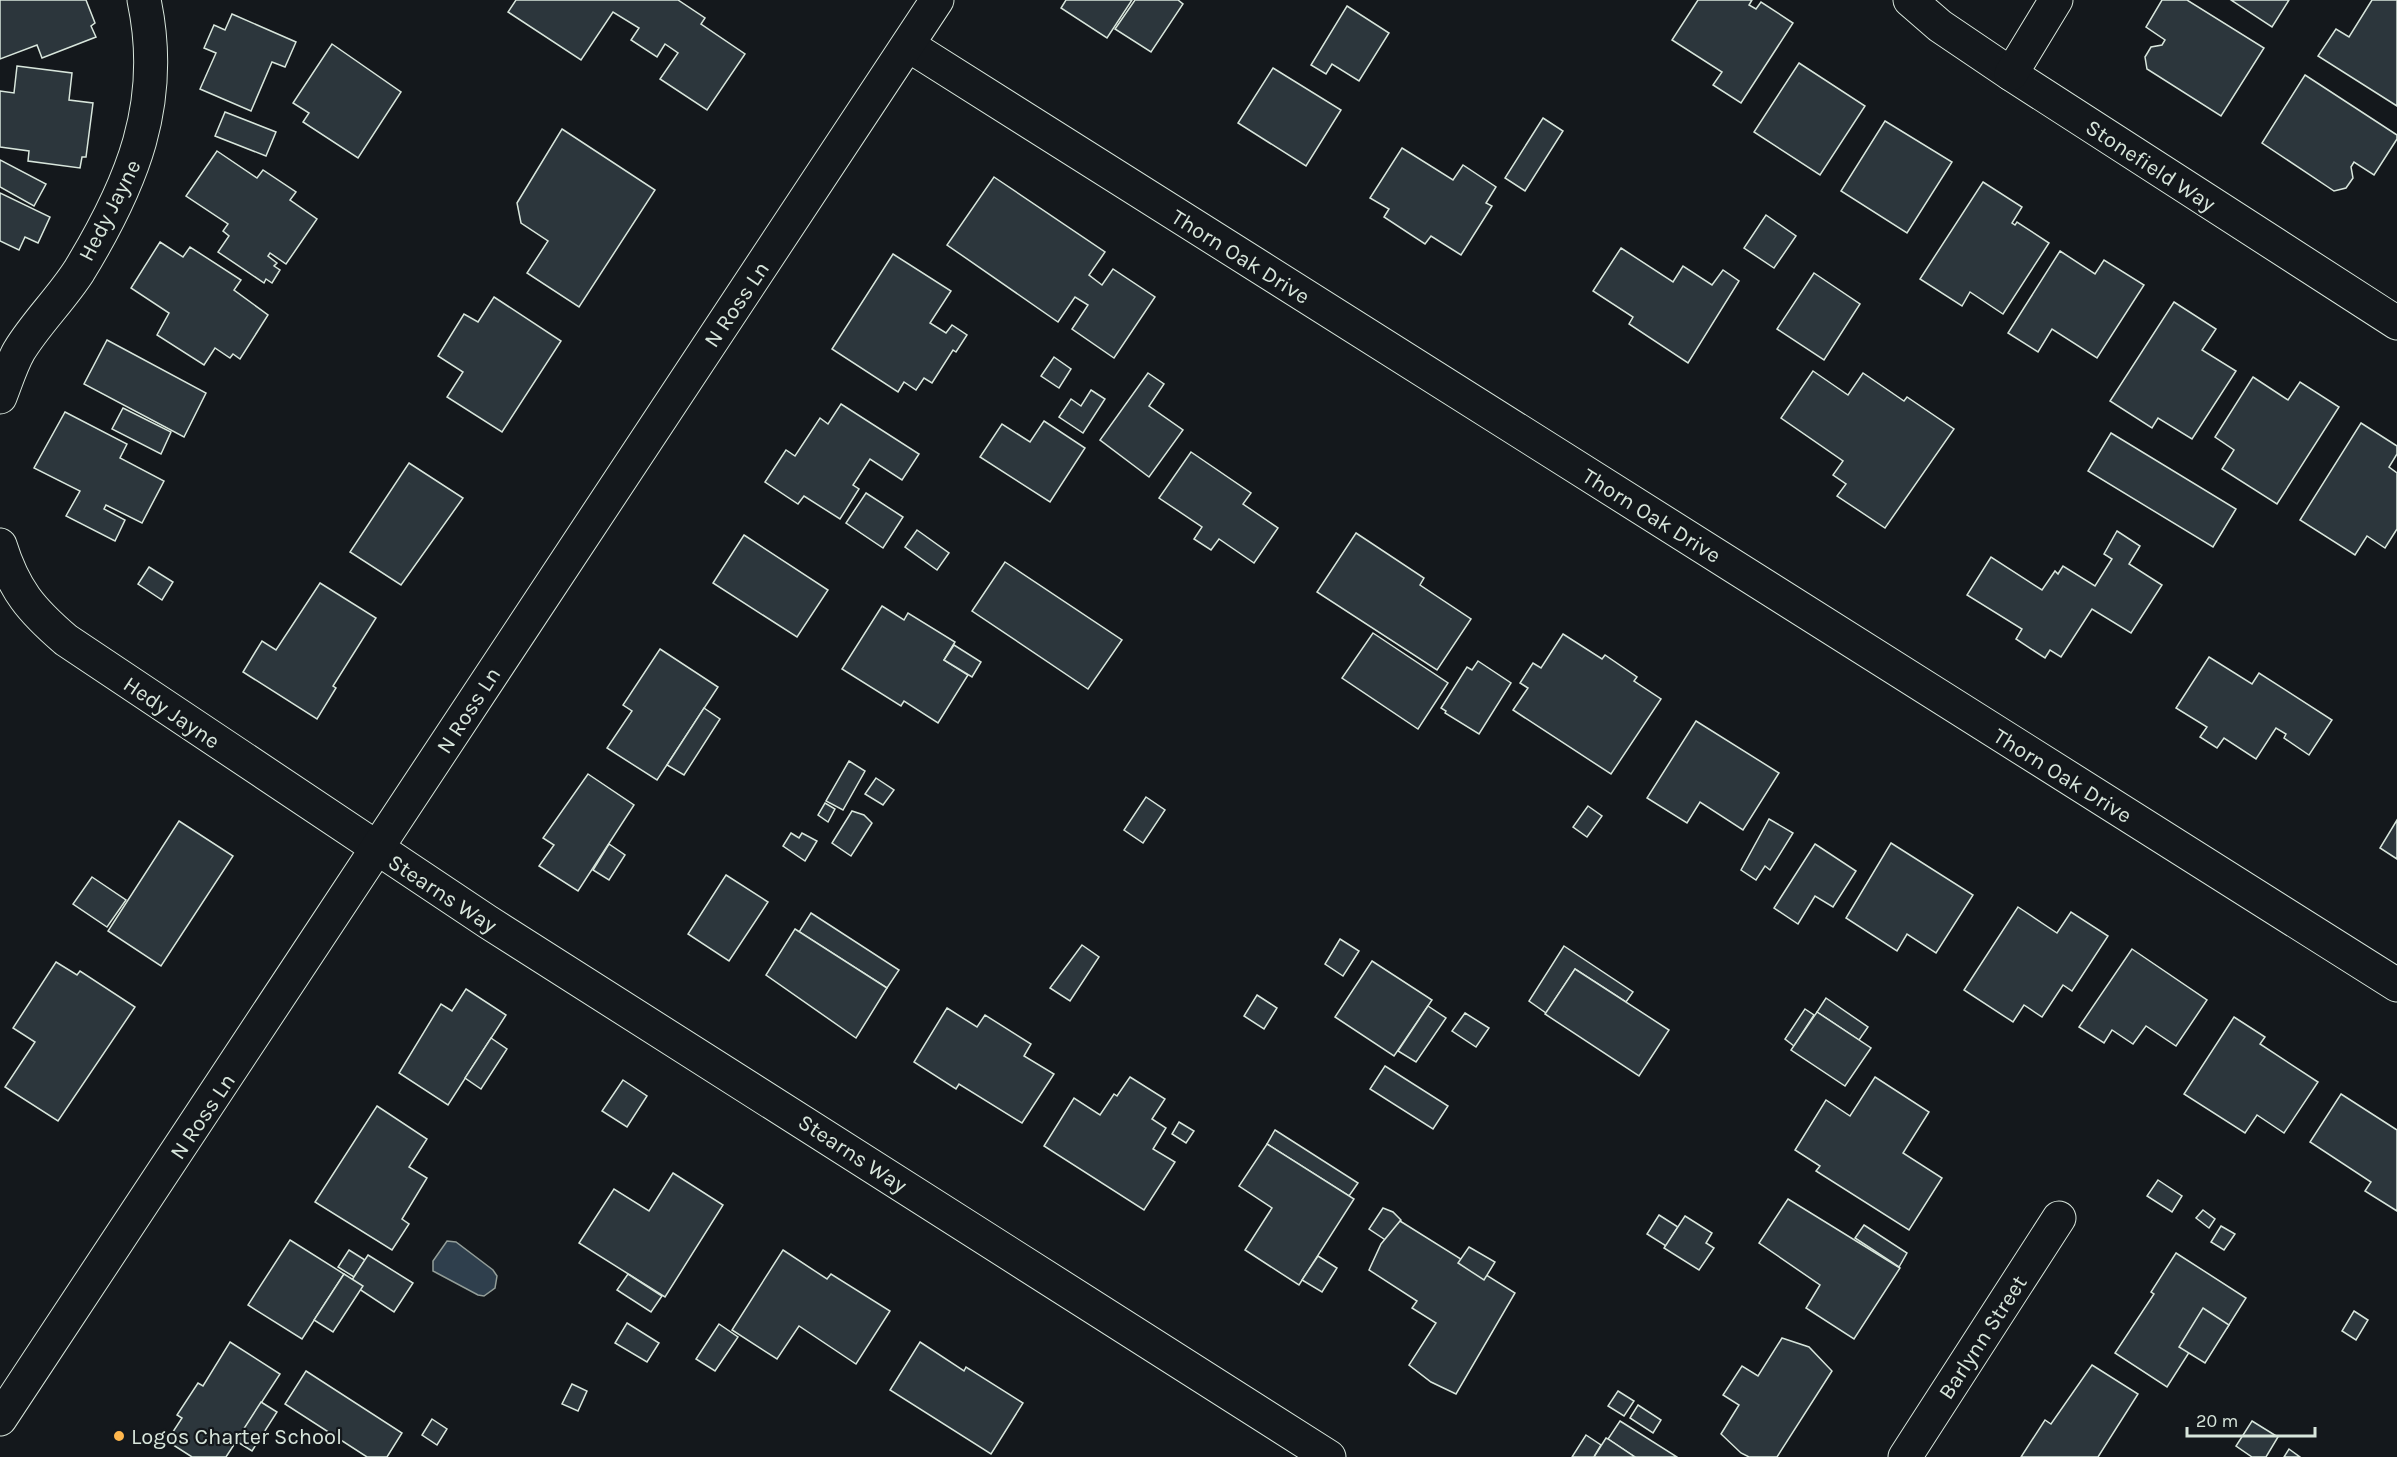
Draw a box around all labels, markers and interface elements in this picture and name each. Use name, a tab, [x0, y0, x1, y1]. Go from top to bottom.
street label: Stonefield Way	[2081, 114, 2220, 217]
street label: Hedy Jayne	[73, 155, 147, 266]
street label: Thorn Oak Drive	[1167, 204, 1314, 310]
street label: N Ross Ln	[699, 257, 775, 352]
street label: Thorn Oak Drive	[1578, 463, 1725, 569]
street label: N Ross Ln	[431, 663, 506, 759]
street label: Hedy Jayne	[118, 671, 224, 754]
street label: Thorn Oak Drive	[1989, 723, 2136, 829]
street label: Stearns Way	[383, 849, 502, 939]
street label: N Ross Ln	[165, 1069, 241, 1164]
street label: Stearns Way	[793, 1109, 912, 1199]
street label: Barlynn Street	[1933, 1271, 2032, 1404]
scale bar	[2187, 1400, 2314, 1438]
text: 20 m	[2196, 1410, 2238, 1432]
place label: Logos Charter School	[131, 1424, 342, 1450]
marker: Logos Charter School	[112, 1429, 126, 1443]

